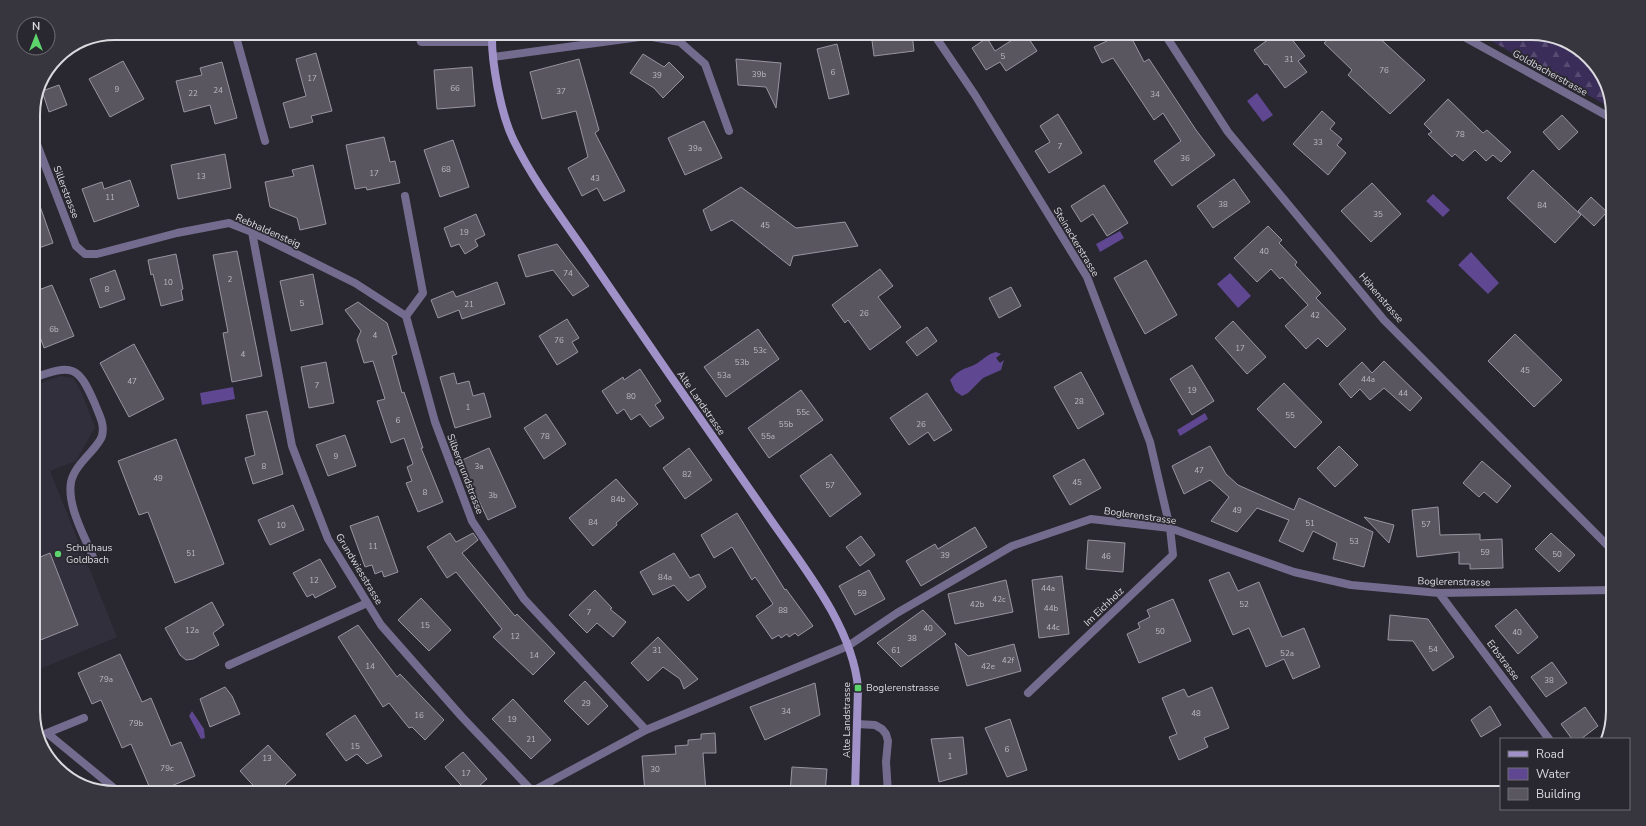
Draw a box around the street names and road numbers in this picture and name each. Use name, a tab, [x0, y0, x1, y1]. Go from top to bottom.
street label: Goldbacherstrasse	[1510, 47, 1590, 99]
street label: Sillerstrasse	[50, 164, 82, 220]
street label: Steinackerstrasse	[1050, 205, 1102, 279]
street label: Rebhaldensteig	[233, 210, 303, 252]
street label: Höhenstrasse	[1355, 270, 1407, 326]
street label: Alte Landstrasse	[674, 368, 728, 438]
street label: Silbergrundstrasse	[443, 432, 487, 516]
street label: Boglerenstrasse	[1103, 504, 1177, 528]
street label: Grundwiesstrasse	[332, 531, 386, 607]
street label: Boglerenstrasse	[1417, 574, 1491, 590]
street label: Im Eichholz	[1081, 584, 1127, 630]
street label: Erbstrasse	[1483, 637, 1523, 683]
street label: Alte Landstrasse	[840, 682, 854, 758]

